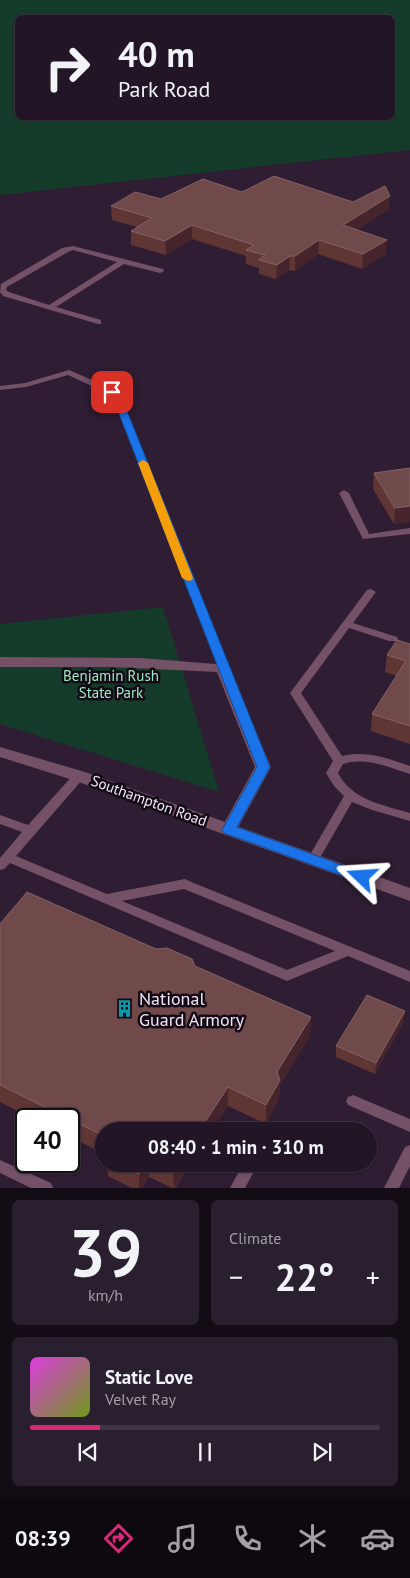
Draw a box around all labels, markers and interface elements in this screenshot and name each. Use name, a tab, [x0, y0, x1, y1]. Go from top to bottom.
text: 40 m	[118, 31, 195, 77]
icon: right	[35, 35, 100, 100]
text: Park Road	[118, 75, 210, 103]
pin	[91, 371, 133, 413]
icon: arrive	[98, 378, 126, 406]
park label: Benjamin Rush State Park	[63, 666, 159, 702]
street label: Southampton Road	[89, 771, 210, 830]
position arrow	[335, 850, 387, 902]
place label: National Guard Armory	[139, 987, 245, 1031]
building icon: National Guard Armory	[115, 999, 135, 1019]
speed limit sign: 40	[15, 1108, 80, 1173]
text: 08:40 · 1 min · 310 m	[148, 1135, 324, 1159]
text: 39	[69, 1210, 142, 1294]
text: Climate	[229, 1228, 281, 1248]
text: 22°	[275, 1252, 334, 1301]
text: −	[229, 1258, 243, 1295]
text: +	[366, 1258, 380, 1295]
text: km/h	[88, 1285, 123, 1305]
text: Static Love	[105, 1365, 193, 1389]
text: Velvet Ray	[105, 1389, 176, 1409]
icon: previous	[74, 1438, 102, 1466]
icon: pause	[191, 1438, 219, 1466]
icon: next	[308, 1438, 336, 1466]
icon: directions	[101, 1521, 136, 1556]
icon: music	[165, 1521, 200, 1556]
icon: phone	[230, 1521, 265, 1556]
icon: climate	[295, 1521, 330, 1556]
icon: car	[360, 1521, 395, 1556]
text: 08:39	[15, 1524, 71, 1552]

